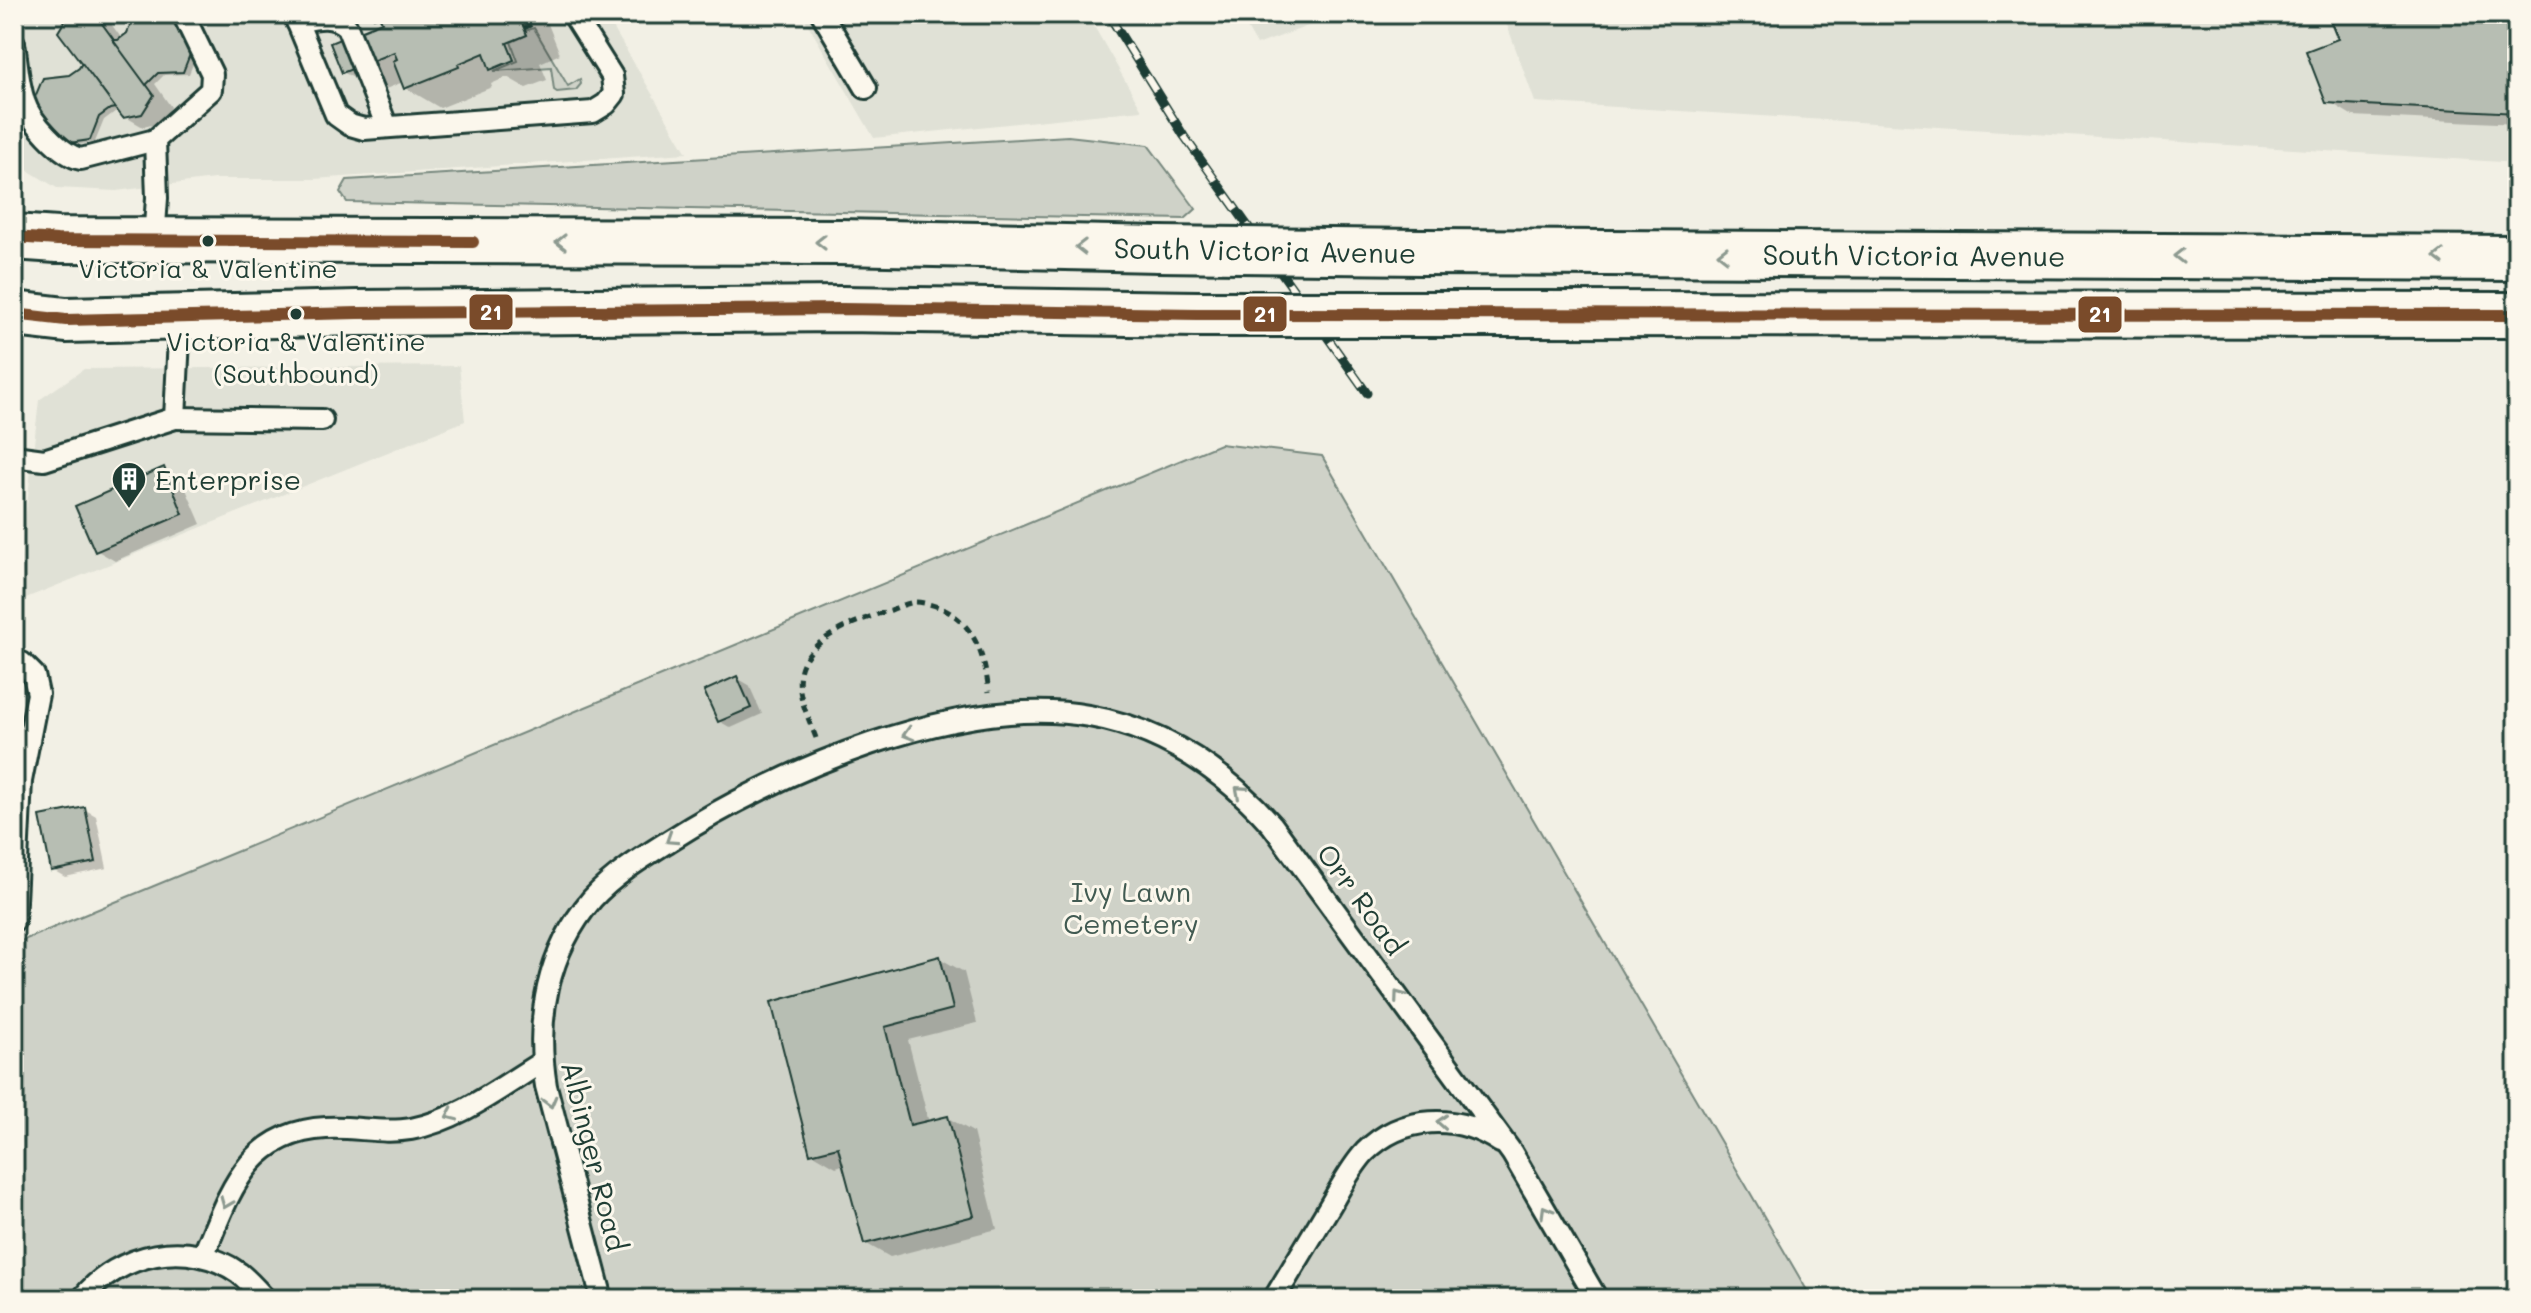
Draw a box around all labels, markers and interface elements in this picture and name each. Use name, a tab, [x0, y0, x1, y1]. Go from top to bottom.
street label: South Victoria Avenue	[1113, 229, 1417, 271]
marker: Victoria & Valentine	[200, 233, 216, 249]
one-way arrow	[554, 233, 567, 251]
one-way arrow	[814, 233, 827, 251]
street label: South Victoria Avenue	[1763, 236, 2065, 274]
one-way arrow	[1074, 239, 1087, 256]
one-way arrow	[1716, 245, 1729, 262]
one-way arrow	[2172, 247, 2185, 265]
one-way arrow	[2432, 248, 2445, 266]
place label: Victoria & Valentine	[78, 251, 338, 285]
line badge: 21	[468, 293, 514, 331]
line badge: 21	[1242, 295, 1288, 333]
line badge: 21	[2077, 295, 2123, 334]
text: 21	[480, 297, 502, 326]
text: 21	[1254, 299, 1276, 328]
text: 21	[2089, 299, 2111, 328]
marker: Victoria & Valentine (Southbound)	[288, 306, 304, 322]
place label: Victoria & Valentine (Southbound)	[166, 324, 426, 390]
building icon: Enterprise	[110, 460, 148, 510]
place label: Enterprise	[155, 461, 301, 497]
one-way arrow	[901, 724, 915, 741]
one-way arrow	[1235, 786, 1250, 801]
one-way arrow	[666, 830, 680, 845]
street label: Orr Road	[1310, 836, 1414, 962]
park label: Ivy Lawn Cemetery	[1063, 873, 1199, 941]
one-way arrow	[1394, 990, 1409, 1005]
street label: Albinger Road	[554, 1057, 636, 1255]
one-way arrow	[541, 1095, 557, 1109]
one-way arrow	[444, 1106, 459, 1122]
one-way arrow	[1435, 1114, 1448, 1131]
one-way arrow	[219, 1195, 235, 1209]
one-way arrow	[1540, 1205, 1555, 1220]

